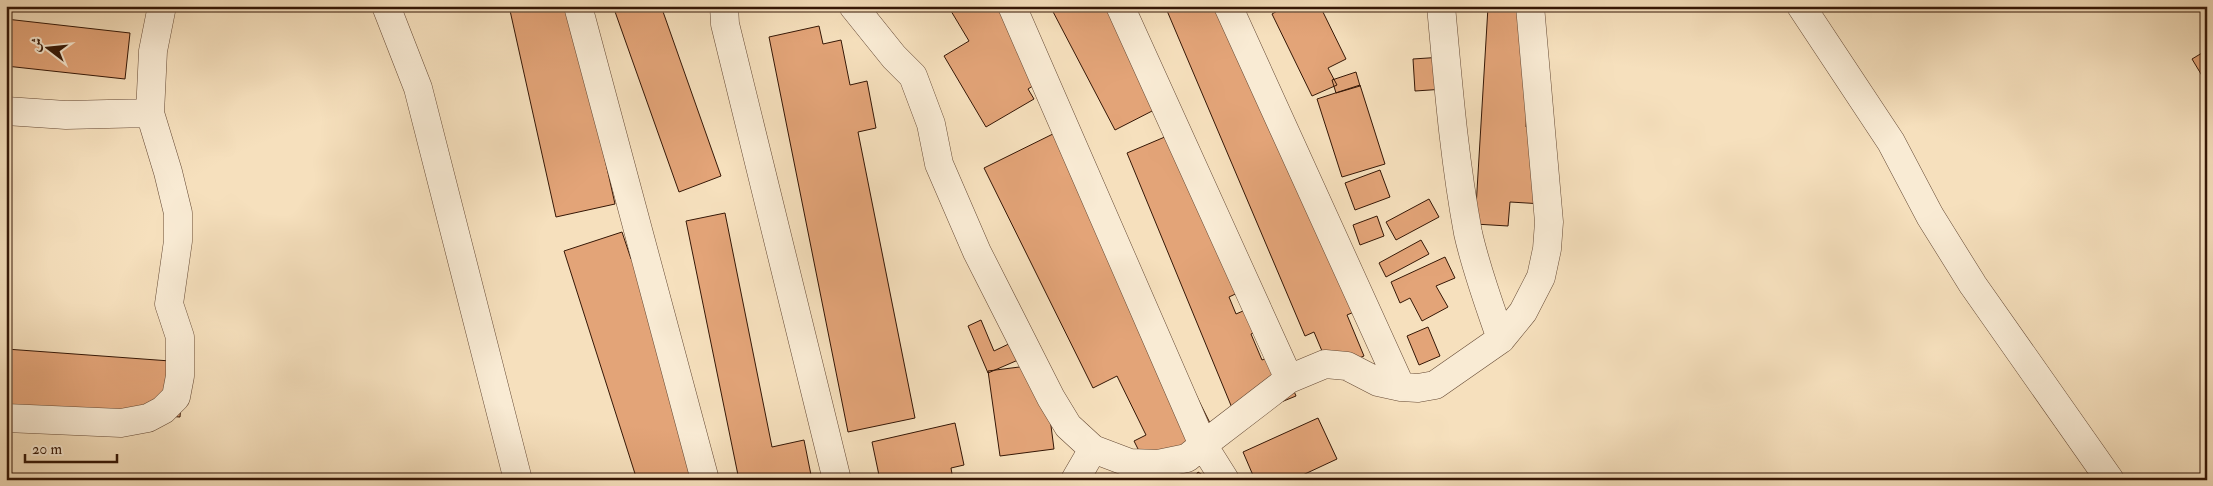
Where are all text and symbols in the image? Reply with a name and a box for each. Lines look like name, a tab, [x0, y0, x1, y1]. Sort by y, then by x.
north arrow	[22, 22, 72, 72]
text: ش	[26, 35, 46, 54]
scale bar	[25, 431, 118, 463]
text: 20 m	[32, 440, 62, 459]

